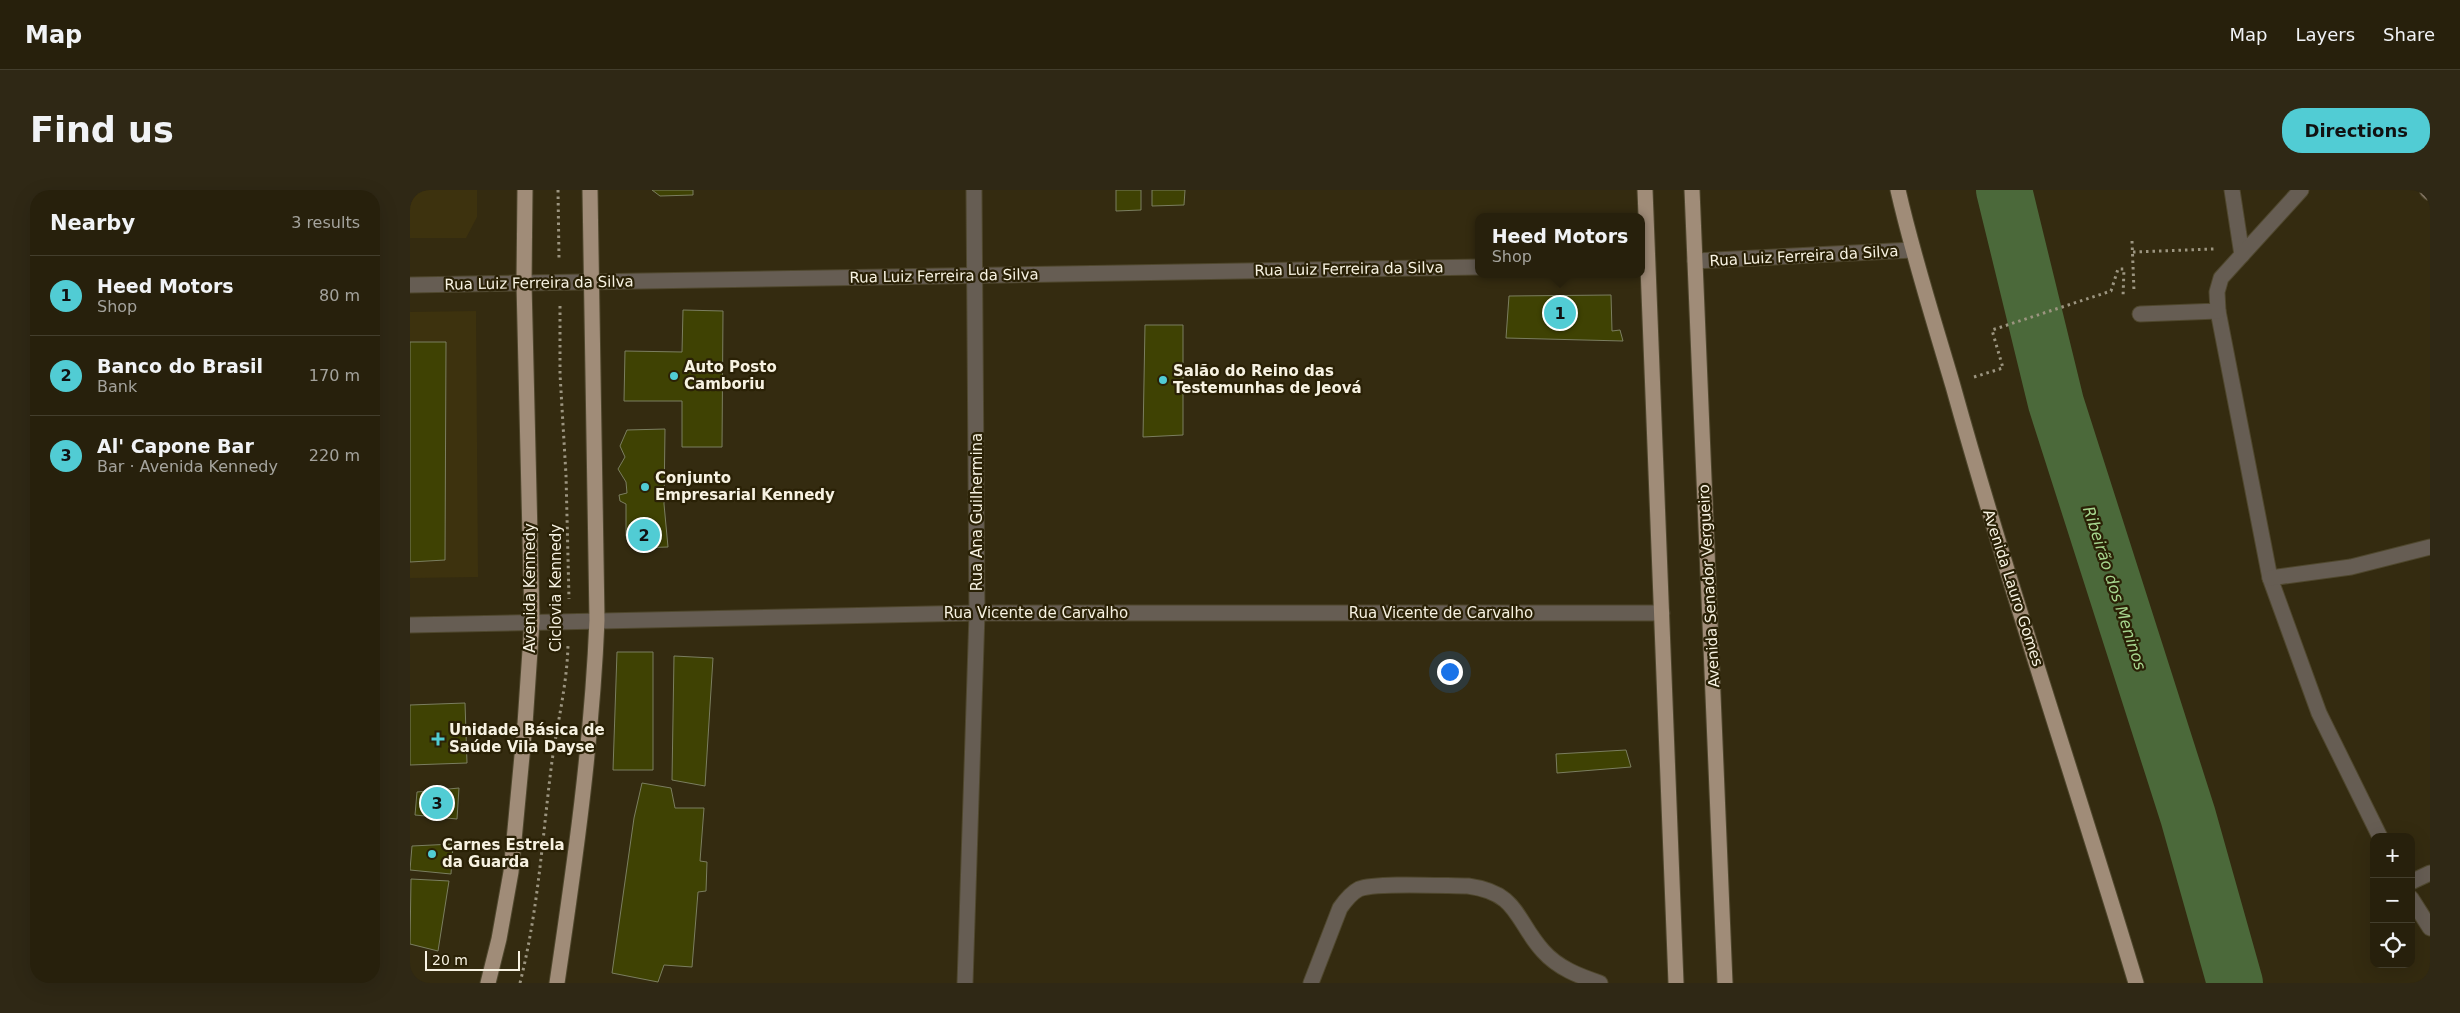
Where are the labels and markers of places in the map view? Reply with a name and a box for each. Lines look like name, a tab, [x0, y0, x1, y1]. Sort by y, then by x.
pin: 1	[1544, 294, 1576, 332]
place label: Auto Posto Camboriu	[684, 358, 777, 393]
place label: Salão do Reino das Testemunhas de Jeová	[1173, 362, 1362, 397]
marker: Auto Posto Camboriu	[668, 370, 680, 382]
marker: Salão do Reino das Testemunhas de Jeová	[1157, 374, 1169, 386]
place label: Conjunto Empresarial Kennedy	[655, 469, 835, 504]
marker: Conjunto Empresarial Kennedy	[639, 481, 651, 493]
pin: 2	[628, 516, 660, 554]
place label: Unidade Básica de Saúde Vila Dayse	[449, 721, 605, 756]
marker: Unidade Básica de Saúde Vila Dayse	[431, 732, 445, 746]
pin: 3	[421, 784, 453, 822]
place label: Carnes Estrela da Guarda	[442, 836, 565, 871]
marker: Carnes Estrela da Guarda	[426, 848, 438, 860]

